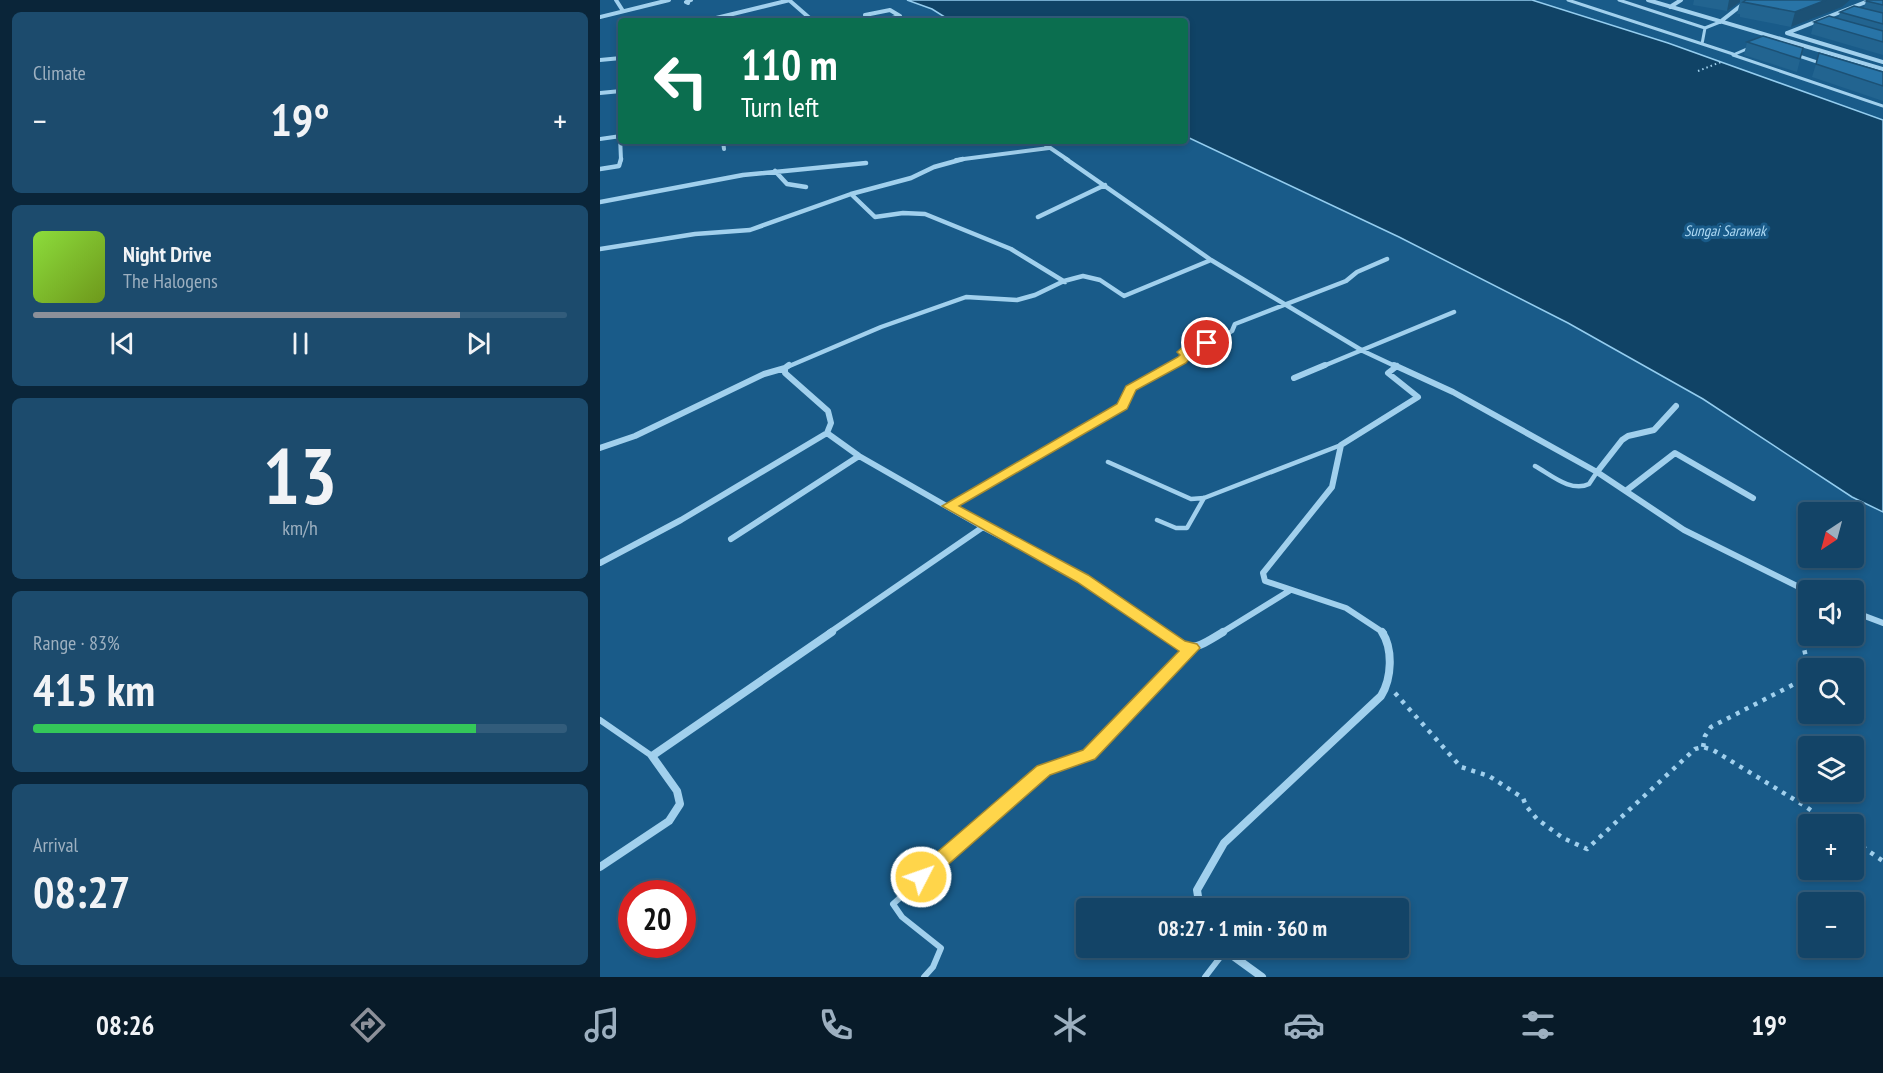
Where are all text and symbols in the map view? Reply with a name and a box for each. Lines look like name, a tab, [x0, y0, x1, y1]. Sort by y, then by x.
text: 110 m	[741, 37, 838, 92]
icon: left	[642, 42, 720, 120]
text: Climate	[33, 60, 86, 86]
text: 19°	[270, 90, 330, 148]
text: Turn left	[741, 90, 819, 124]
text: −	[33, 99, 47, 142]
text: +	[553, 99, 567, 142]
water label: Sungai Sarawak	[1684, 221, 1768, 240]
text: Night Drive	[123, 240, 212, 268]
text: The Halogens	[123, 268, 218, 294]
pin	[1181, 317, 1232, 368]
icon: arrive	[1190, 326, 1223, 359]
icon: previous	[106, 327, 139, 360]
icon: pause	[284, 327, 317, 360]
icon: next	[462, 327, 495, 360]
text: 13	[263, 425, 337, 526]
north arrow	[1798, 502, 1864, 568]
map controls	[1798, 502, 1864, 958]
text: km/h	[282, 515, 318, 541]
button: sound	[1798, 580, 1864, 646]
text: Range · 83%	[33, 630, 120, 656]
button: search	[1798, 658, 1864, 724]
text: 415 km	[33, 660, 155, 718]
button: layers	[1798, 736, 1864, 802]
button: +	[1798, 814, 1864, 880]
text: Arrival	[33, 832, 78, 858]
position arrow	[889, 845, 953, 909]
text: 08:27	[33, 862, 130, 920]
speed limit sign: 20	[618, 880, 696, 958]
button: −	[1798, 892, 1864, 958]
text: 08:27 · 1 min · 360 m	[1158, 914, 1327, 942]
icon: directions	[347, 1004, 389, 1046]
icon: music	[581, 1004, 623, 1046]
icon: phone	[815, 1004, 857, 1046]
icon: climate	[1049, 1004, 1091, 1046]
icon: car	[1283, 1004, 1325, 1046]
icon: filters	[1517, 1004, 1559, 1046]
text: 08:26	[96, 1008, 154, 1042]
text: 19°	[1751, 1008, 1787, 1042]

